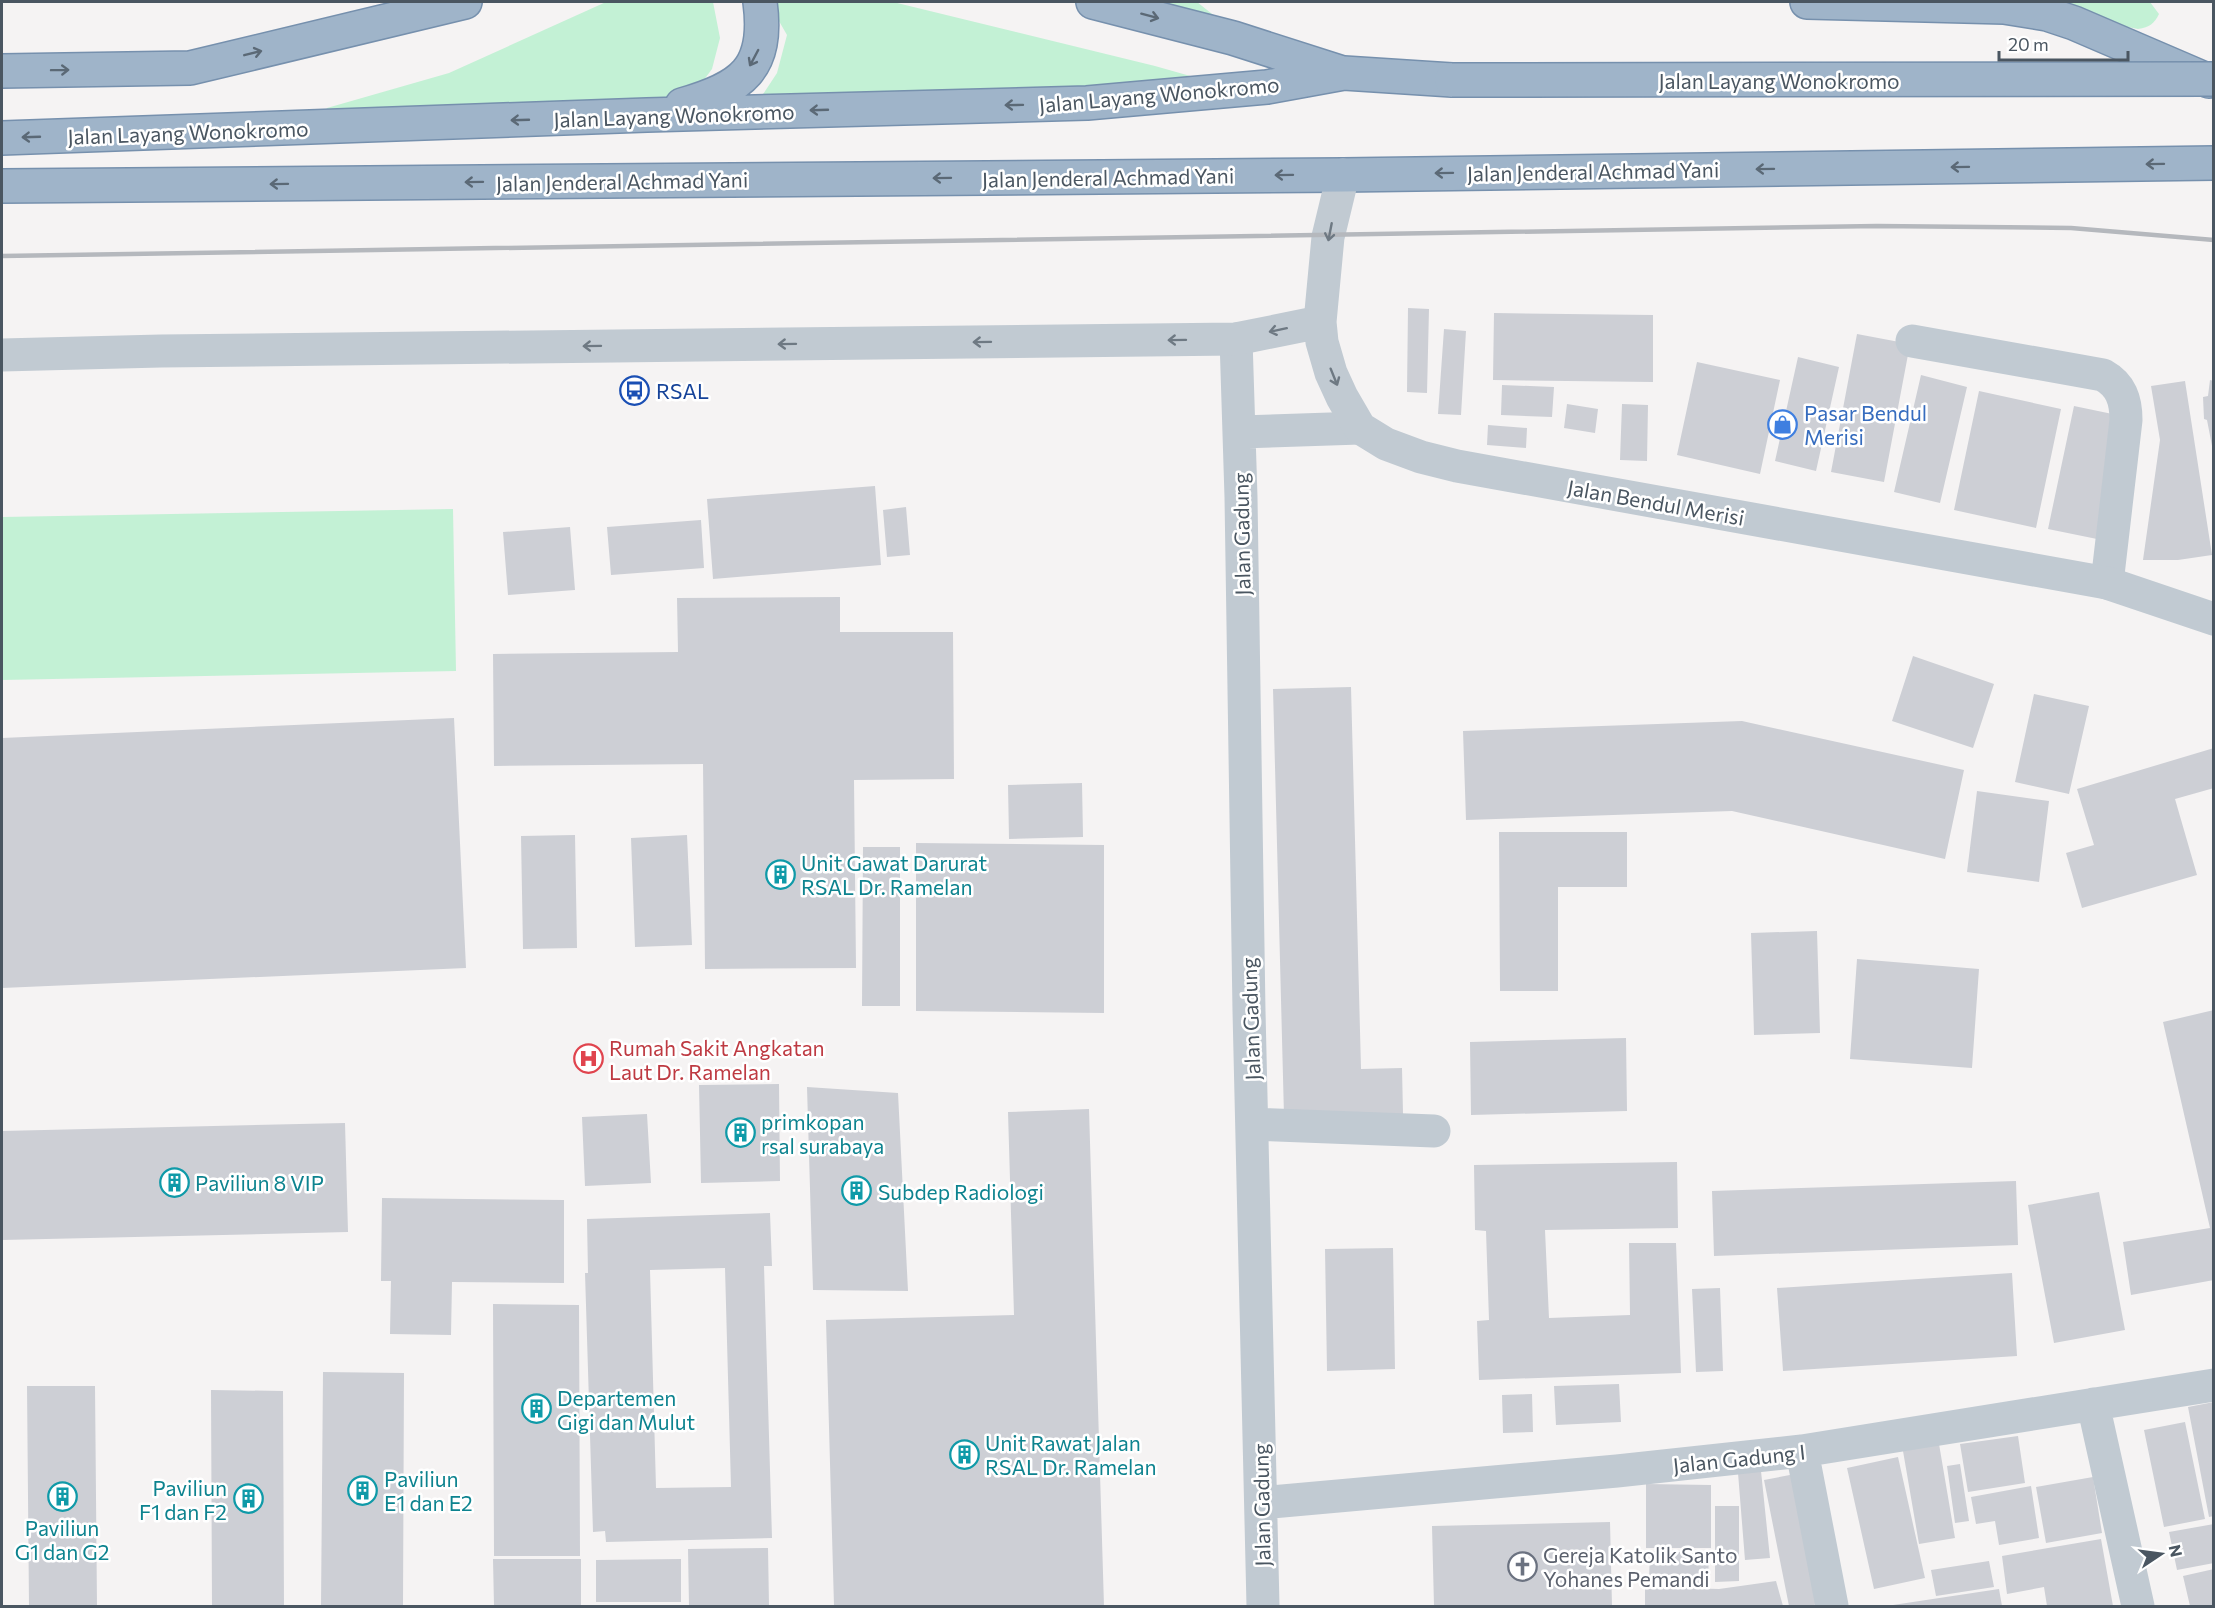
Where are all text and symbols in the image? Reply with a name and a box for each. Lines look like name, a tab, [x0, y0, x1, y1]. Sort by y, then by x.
one-way arrow	[1140, 11, 1159, 23]
scale bar	[1999, 24, 2128, 62]
text: 20 m	[2008, 33, 2049, 55]
one-way arrow	[243, 46, 262, 58]
one-way arrow	[748, 49, 760, 67]
one-way arrow	[49, 64, 69, 76]
street label: Jalan Layang Wonokromo	[1658, 68, 1900, 93]
street label: Jalan Layang Wonokromo	[1038, 71, 1280, 117]
street label: Jalan Layang Wonokromo	[553, 98, 795, 132]
one-way arrow	[1005, 99, 1025, 111]
one-way arrow	[810, 104, 830, 116]
one-way arrow	[510, 114, 530, 125]
street label: Jalan Layang Wonokromo	[67, 115, 309, 149]
one-way arrow	[21, 132, 41, 143]
street label: Jalan Jenderal Achmad Yani	[1467, 156, 1719, 186]
one-way arrow	[2146, 158, 2166, 170]
one-way arrow	[1951, 161, 1971, 172]
street label: Jalan Jenderal Achmad Yani	[982, 162, 1234, 192]
one-way arrow	[1756, 163, 1776, 175]
street label: Jalan Jenderal Achmad Yani	[496, 166, 748, 196]
one-way arrow	[1435, 167, 1455, 179]
one-way arrow	[1275, 169, 1295, 181]
one-way arrow	[933, 172, 953, 184]
one-way arrow	[465, 176, 485, 188]
one-way arrow	[270, 178, 290, 190]
one-way arrow	[1324, 221, 1335, 241]
one-way arrow	[1268, 325, 1288, 336]
one-way arrow	[1168, 334, 1188, 345]
one-way arrow	[973, 336, 993, 348]
one-way arrow	[778, 338, 798, 350]
one-way arrow	[583, 340, 603, 352]
one-way arrow	[1329, 367, 1340, 386]
bus stop icon: RSAL	[619, 374, 651, 406]
place label: RSAL	[656, 378, 709, 403]
place label: Pasar Bendul Merisi	[1804, 400, 1927, 449]
shop icon: Pasar Bendul Merisi	[1767, 408, 1799, 440]
street label: Jalan Gadung	[1227, 472, 1255, 596]
street label: Jalan Bendul Merisi	[1566, 474, 1746, 530]
place label: Unit Gawat Darurat RSAL Dr. Ramelan	[801, 850, 987, 899]
building icon: Unit Gawat Darurat RSAL Dr. Ramelan	[764, 858, 796, 890]
street label: Jalan Gadung	[1235, 957, 1265, 1081]
place label: Rumah Sakit Angkatan Laut Dr. Ramelan	[609, 1035, 825, 1084]
hospital icon: Rumah Sakit Angkatan Laut Dr. Ramelan	[572, 1043, 604, 1075]
place label: primkopan rsal surabaya	[761, 1109, 884, 1158]
building icon: primkopan rsal surabaya	[724, 1117, 756, 1149]
building icon: Paviliun 8 VIP	[158, 1166, 190, 1198]
place label: Paviliun 8 VIP	[195, 1170, 324, 1195]
building icon: Subdep Radiologi	[841, 1175, 873, 1207]
place label: Subdep Radiologi	[878, 1179, 1044, 1204]
place label: Departemen Gigi dan Mulut	[557, 1385, 695, 1434]
building icon: Departemen Gigi dan Mulut	[520, 1393, 552, 1425]
place label: Unit Rawat Jalan RSAL Dr. Ramelan	[985, 1430, 1156, 1479]
building icon: Unit Rawat Jalan RSAL Dr. Ramelan	[948, 1438, 980, 1470]
street label: Jalan Gadung I	[1672, 1439, 1806, 1477]
street label: Jalan Gadung	[1247, 1443, 1275, 1567]
place label: Paviliun E1 dan E2	[384, 1466, 473, 1515]
building icon: Paviliun E1 dan E2	[347, 1474, 379, 1506]
place label: Paviliun F1 dan F2	[139, 1475, 227, 1524]
building icon: Paviliun G1 dan G2	[46, 1480, 78, 1512]
building icon: Paviliun F1 dan F2	[232, 1483, 264, 1515]
place label: Paviliun G1 dan G2	[15, 1515, 109, 1564]
north arrow	[2131, 1524, 2191, 1584]
place label: Gereja Katolik Santo Yohanes Pemandi	[1543, 1542, 1738, 1591]
text: N	[2165, 1543, 2187, 1558]
church icon: Gereja Katolik Santo Yohanes Pemandi	[1506, 1550, 1538, 1582]

